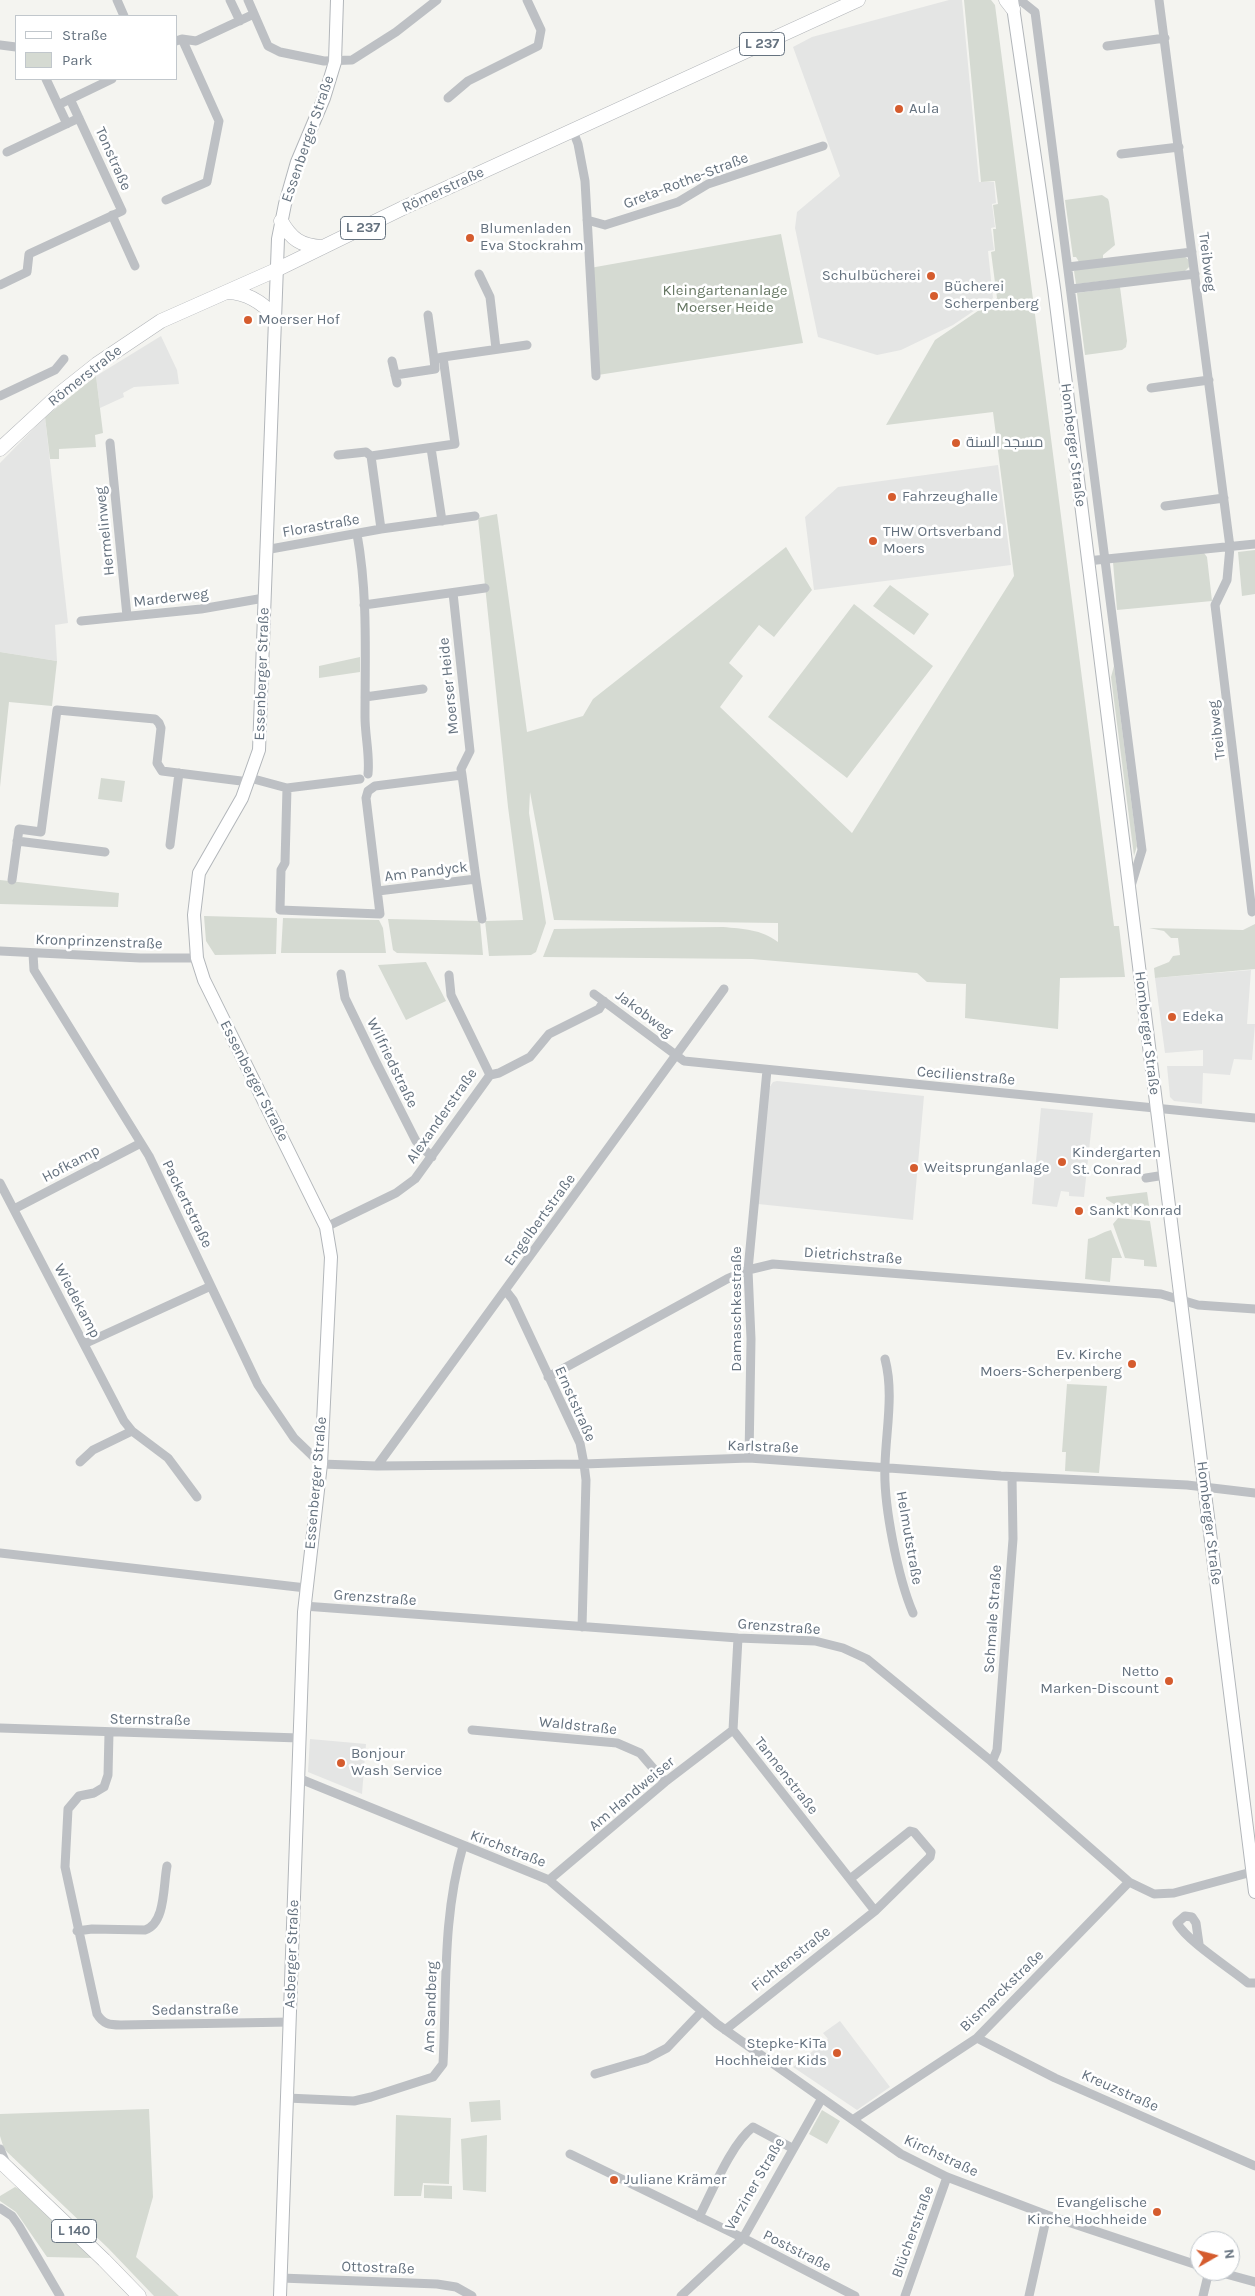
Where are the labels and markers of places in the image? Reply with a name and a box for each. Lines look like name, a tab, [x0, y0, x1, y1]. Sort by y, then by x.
place label: Aula	[909, 100, 939, 118]
marker: Aula	[893, 103, 905, 115]
place label: Blumenladen Eva Stockrahm	[480, 220, 584, 255]
marker: Blumenladen Eva Stockrahm	[464, 232, 476, 244]
place label: Schulbücherei	[822, 267, 921, 285]
marker: Schulbücherei	[925, 270, 937, 282]
place label: Bücherei Scherpenberg	[944, 278, 1039, 313]
marker: Bücherei Scherpenberg	[928, 290, 940, 302]
place label: Moerser Hof	[258, 311, 340, 329]
marker: Moerser Hof	[242, 314, 254, 326]
place label: مسجد السنة	[966, 434, 1043, 452]
marker: مسجد السنة	[950, 437, 962, 449]
place label: Fahrzeughalle	[902, 488, 998, 506]
marker: Fahrzeughalle	[886, 491, 898, 503]
place label: THW Ortsverband Moers	[883, 523, 1002, 558]
marker: THW Ortsverband Moers	[867, 535, 879, 547]
place label: Edeka	[1182, 1008, 1224, 1026]
marker: Edeka	[1166, 1011, 1178, 1023]
place label: Kindergarten St. Conrad	[1072, 1144, 1161, 1179]
marker: Kindergarten St. Conrad	[1056, 1156, 1068, 1168]
place label: Weitsprunganlage	[924, 1159, 1049, 1177]
marker: Weitsprunganlage	[908, 1162, 920, 1174]
place label: Sankt Konrad	[1089, 1202, 1182, 1220]
marker: Sankt Konrad	[1073, 1205, 1085, 1217]
place label: Ev. Kirche Moers-Scherpenberg	[980, 1346, 1122, 1381]
marker: Ev. Kirche Moers-Scherpenberg	[1126, 1358, 1138, 1370]
place label: Netto Marken-Discount	[1040, 1663, 1159, 1698]
marker: Netto Marken-Discount	[1163, 1675, 1175, 1687]
place label: Bonjour Wash Service	[351, 1745, 442, 1780]
marker: Bonjour Wash Service	[335, 1757, 347, 1769]
place label: Stepke-KiTa Hochheider Kids	[715, 2035, 827, 2070]
marker: Stepke-KiTa Hochheider Kids	[831, 2047, 843, 2059]
place label: Juliane Krämer	[624, 2171, 726, 2189]
marker: Juliane Krämer	[608, 2174, 620, 2186]
place label: Evangelische Kirche Hochheide	[1027, 2194, 1147, 2229]
marker: Evangelische Kirche Hochheide	[1151, 2206, 1163, 2218]

